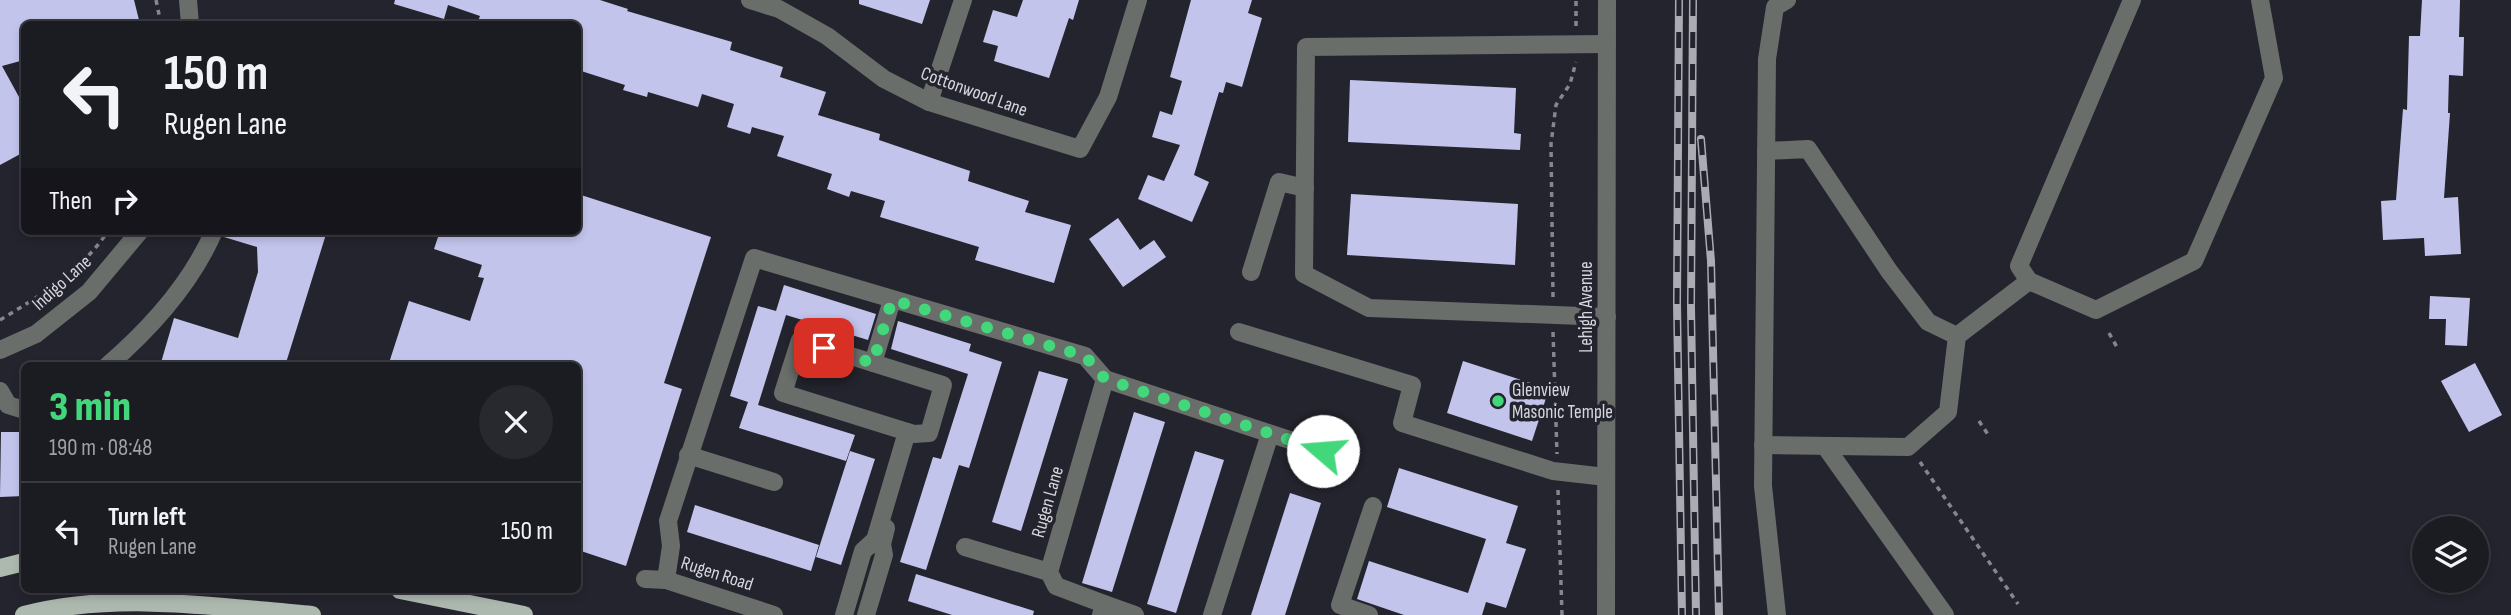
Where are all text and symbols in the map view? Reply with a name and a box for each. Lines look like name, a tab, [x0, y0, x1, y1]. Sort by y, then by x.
text: 150 m	[164, 45, 268, 104]
icon: left	[49, 49, 140, 140]
street label: Cottonwood Lane	[918, 62, 1030, 122]
text: Rugen Lane	[164, 105, 287, 144]
icon: right	[106, 182, 144, 220]
text: Then	[49, 186, 92, 217]
street label: Indigo Lane	[28, 250, 96, 316]
street label: Lehigh Avenue	[1575, 261, 1598, 353]
pin	[794, 318, 854, 378]
icon: arrive	[805, 329, 843, 367]
place label: Glenview Masonic Temple	[1512, 379, 1613, 424]
text: 3 min	[49, 382, 131, 433]
button: close	[479, 385, 553, 459]
marker: Glenview Masonic Temple	[1490, 393, 1506, 409]
position arrow	[1286, 414, 1360, 488]
text: 190 m · 08:48	[49, 434, 152, 462]
street label: Rugen Lane	[1027, 464, 1069, 540]
text: Turn left	[108, 502, 186, 533]
icon: left	[49, 512, 87, 550]
text: 150 m	[501, 516, 553, 547]
map controls	[2412, 516, 2489, 593]
button: layers	[2412, 516, 2489, 593]
text: Rugen Lane	[108, 533, 197, 561]
street label: Rugen Road	[678, 552, 756, 596]

